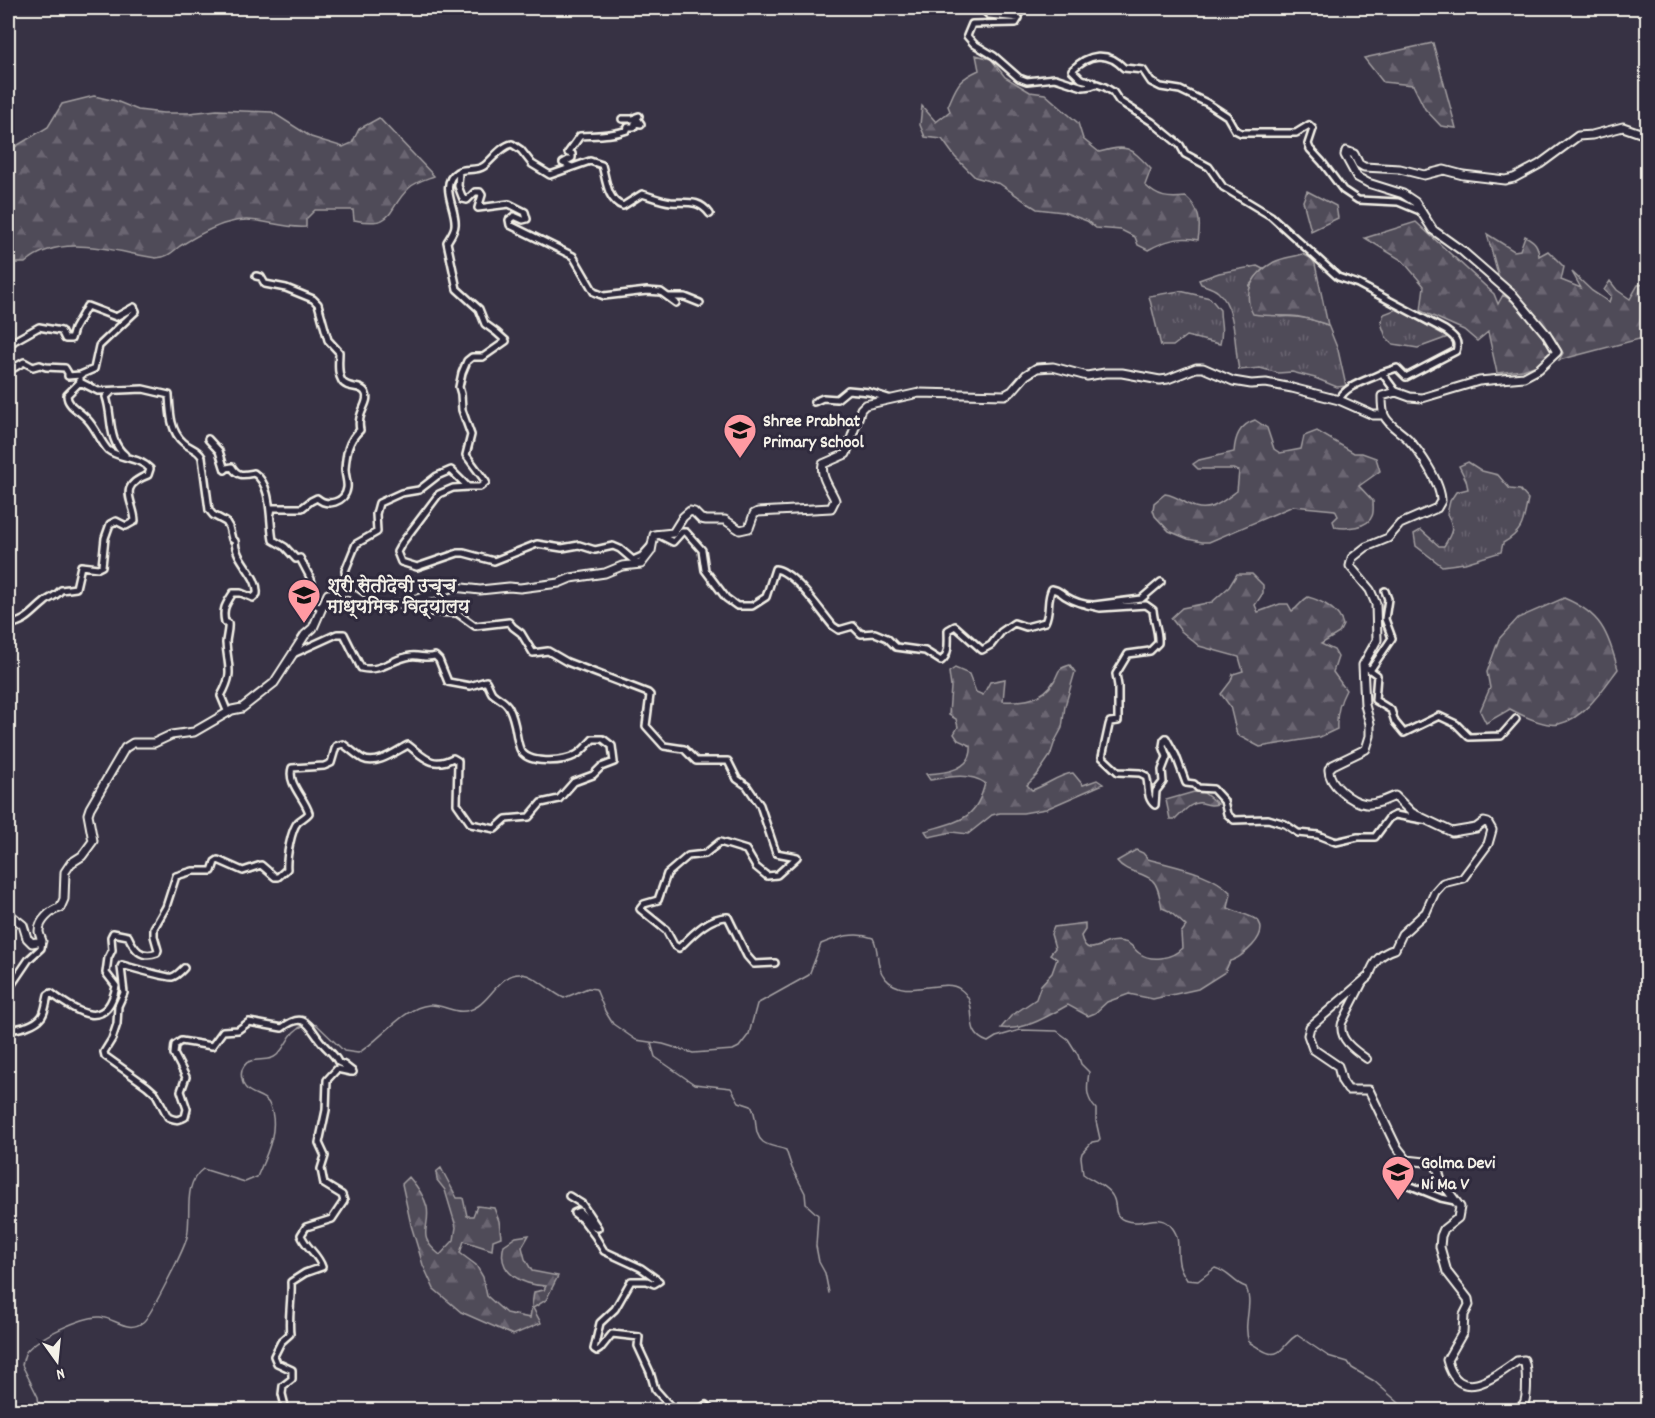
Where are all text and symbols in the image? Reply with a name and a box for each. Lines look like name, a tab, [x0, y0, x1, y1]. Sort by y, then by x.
place label: Shree Prabhat Primary School	[763, 410, 864, 456]
school or university icon: Shree Prabhat Primary School	[722, 412, 758, 459]
place label: श्री सेतीदेवी उच्च माध्यमिक विद्यालय	[326, 574, 471, 621]
school or university icon: श्री सेतीदेवी उच्च माध्यमिक विद्यालय	[286, 577, 322, 624]
place label: Golma Devi Ni Ma V	[1421, 1152, 1496, 1198]
school or university icon: Golma Devi Ni Ma V	[1380, 1154, 1416, 1201]
north arrow	[27, 1331, 87, 1391]
text: N	[53, 1361, 67, 1385]

